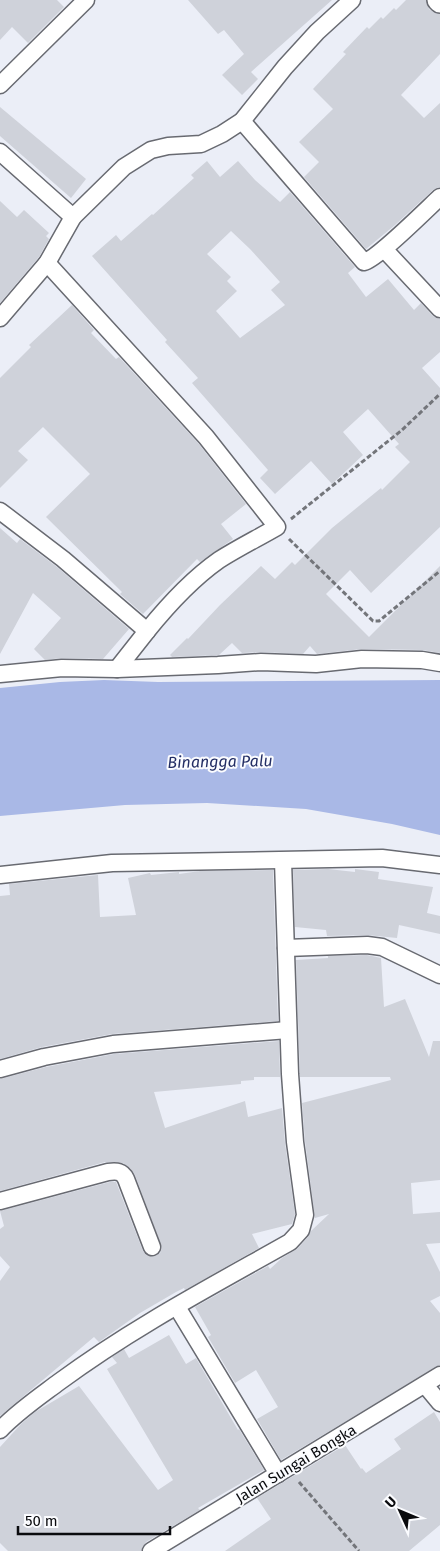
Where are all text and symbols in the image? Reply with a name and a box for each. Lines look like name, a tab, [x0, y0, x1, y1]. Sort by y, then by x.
water label: Binangga Palu	[167, 751, 273, 772]
street label: Jalan Sungai Bongka	[232, 1421, 360, 1507]
north arrow	[375, 1486, 425, 1536]
text: U	[382, 1493, 400, 1512]
scale bar	[18, 1504, 170, 1536]
text: 50 m	[25, 1512, 58, 1530]

